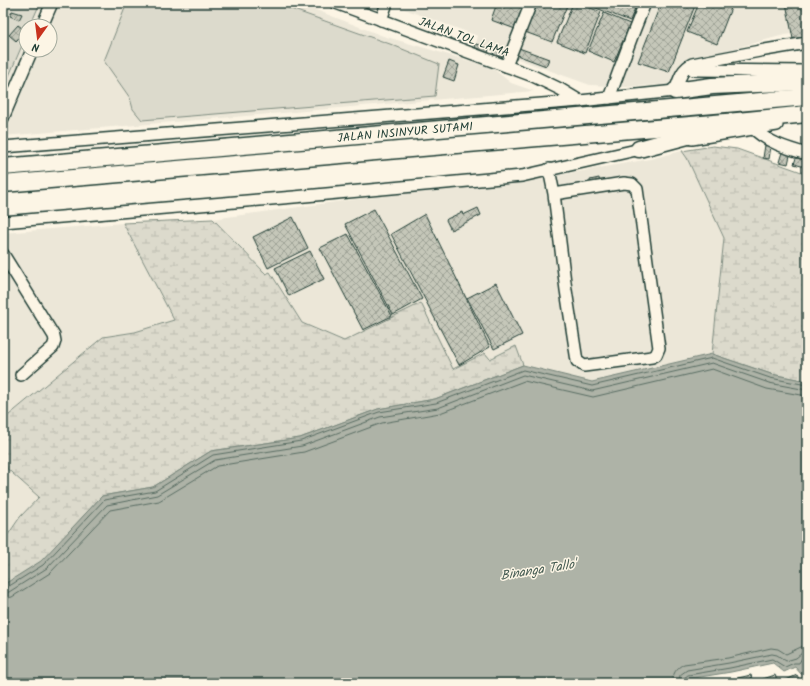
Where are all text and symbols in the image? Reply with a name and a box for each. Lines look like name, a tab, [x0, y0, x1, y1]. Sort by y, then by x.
street label: JALAN TOL LAMA	[416, 12, 512, 63]
north arrow	[18, 18, 58, 58]
text: N	[30, 37, 41, 56]
street label: JALAN INSINYUR SUTAMI	[336, 117, 474, 148]
water label: Binanga Tallo'	[499, 554, 580, 587]

